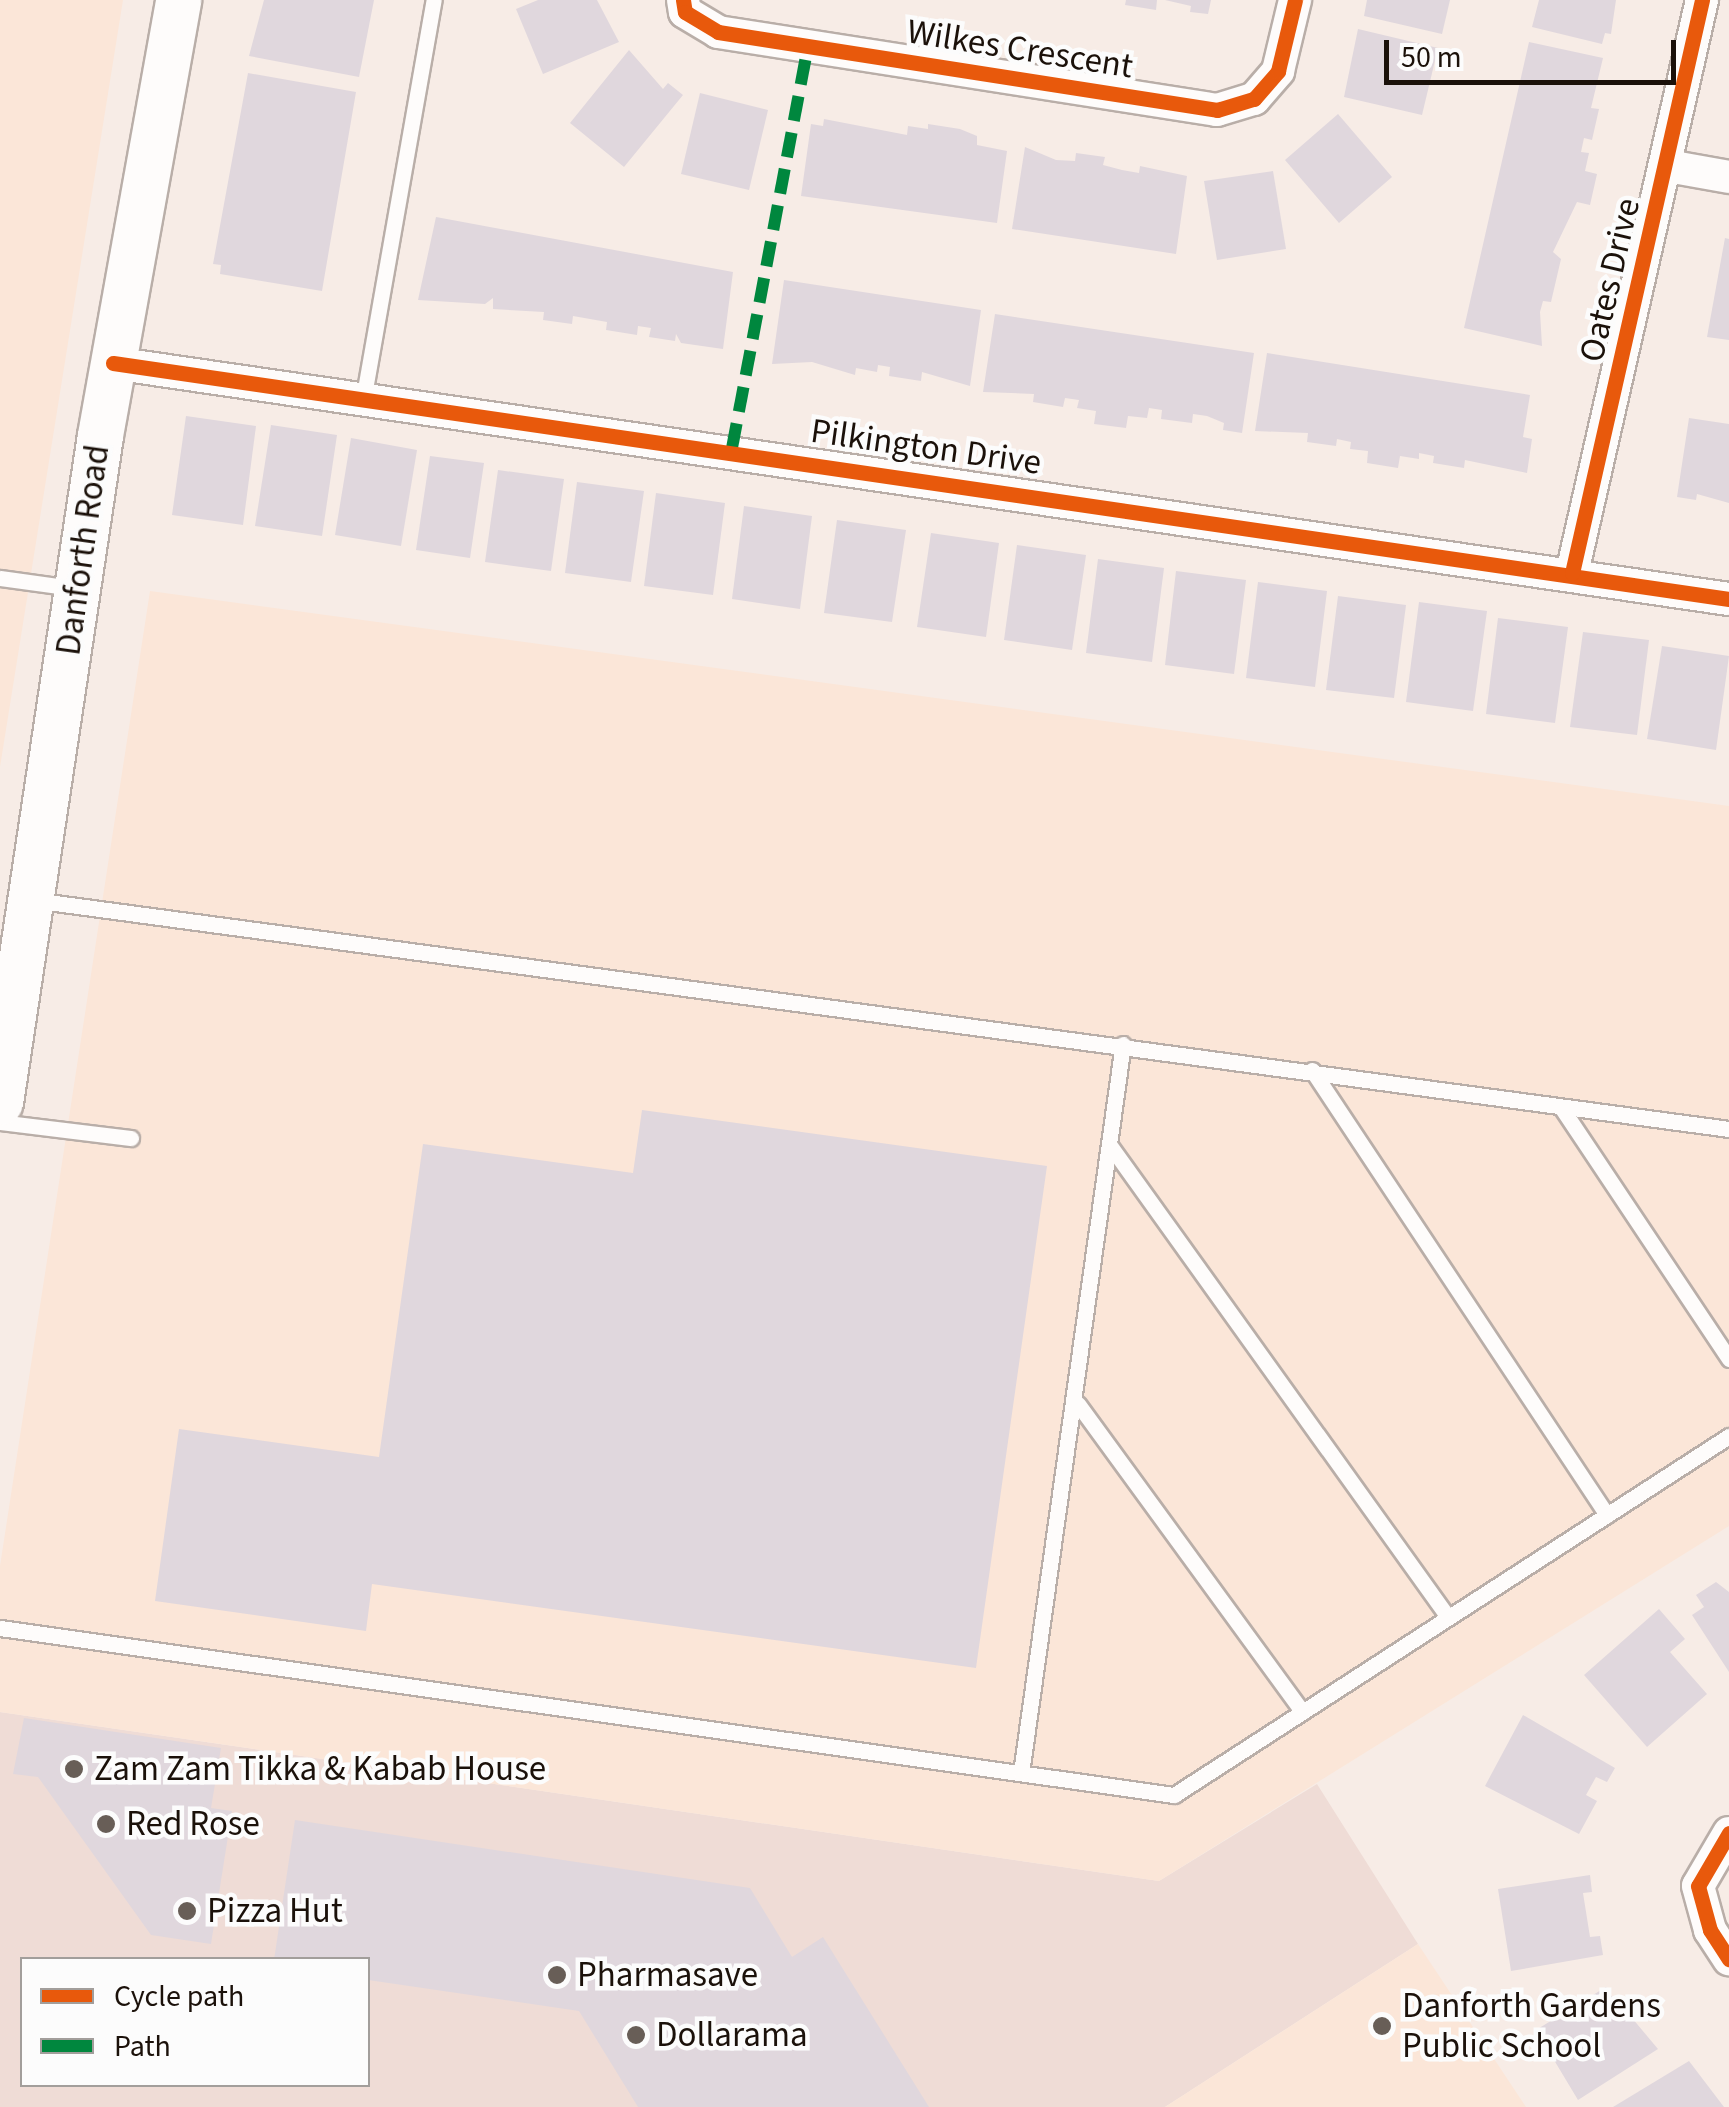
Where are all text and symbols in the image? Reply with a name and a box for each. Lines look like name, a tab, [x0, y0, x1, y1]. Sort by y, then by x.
street label: Wilkes Crescent	[904, 10, 1136, 88]
scale bar	[1389, 20, 1682, 82]
text: 50 m	[1401, 36, 1462, 79]
street label: Oates Drive	[1571, 194, 1649, 366]
street label: Pilkington Drive	[808, 410, 1044, 484]
street label: Danforth Road	[47, 442, 119, 658]
place label: Zam Zam Tikka & Kabab House	[94, 1748, 546, 1790]
marker: Zam Zam Tikka & Kabab House	[63, 1758, 85, 1780]
place label: Red Rose	[126, 1803, 260, 1845]
marker: Red Rose	[95, 1813, 117, 1835]
place label: Pizza Hut	[207, 1890, 343, 1932]
marker: Pizza Hut	[176, 1900, 198, 1922]
place label: Pharmasave	[577, 1954, 758, 1996]
legend	[20, 1957, 370, 2087]
marker: Pharmasave	[546, 1964, 568, 1986]
text: Cycle path	[114, 1975, 244, 2018]
place label: Danforth Gardens Public School	[1402, 1985, 1661, 2067]
place label: Dollarama	[656, 2014, 808, 2056]
marker: Danforth Gardens Public School	[1371, 2015, 1393, 2037]
marker: Dollarama	[625, 2024, 647, 2046]
text: Path	[114, 2025, 171, 2068]

